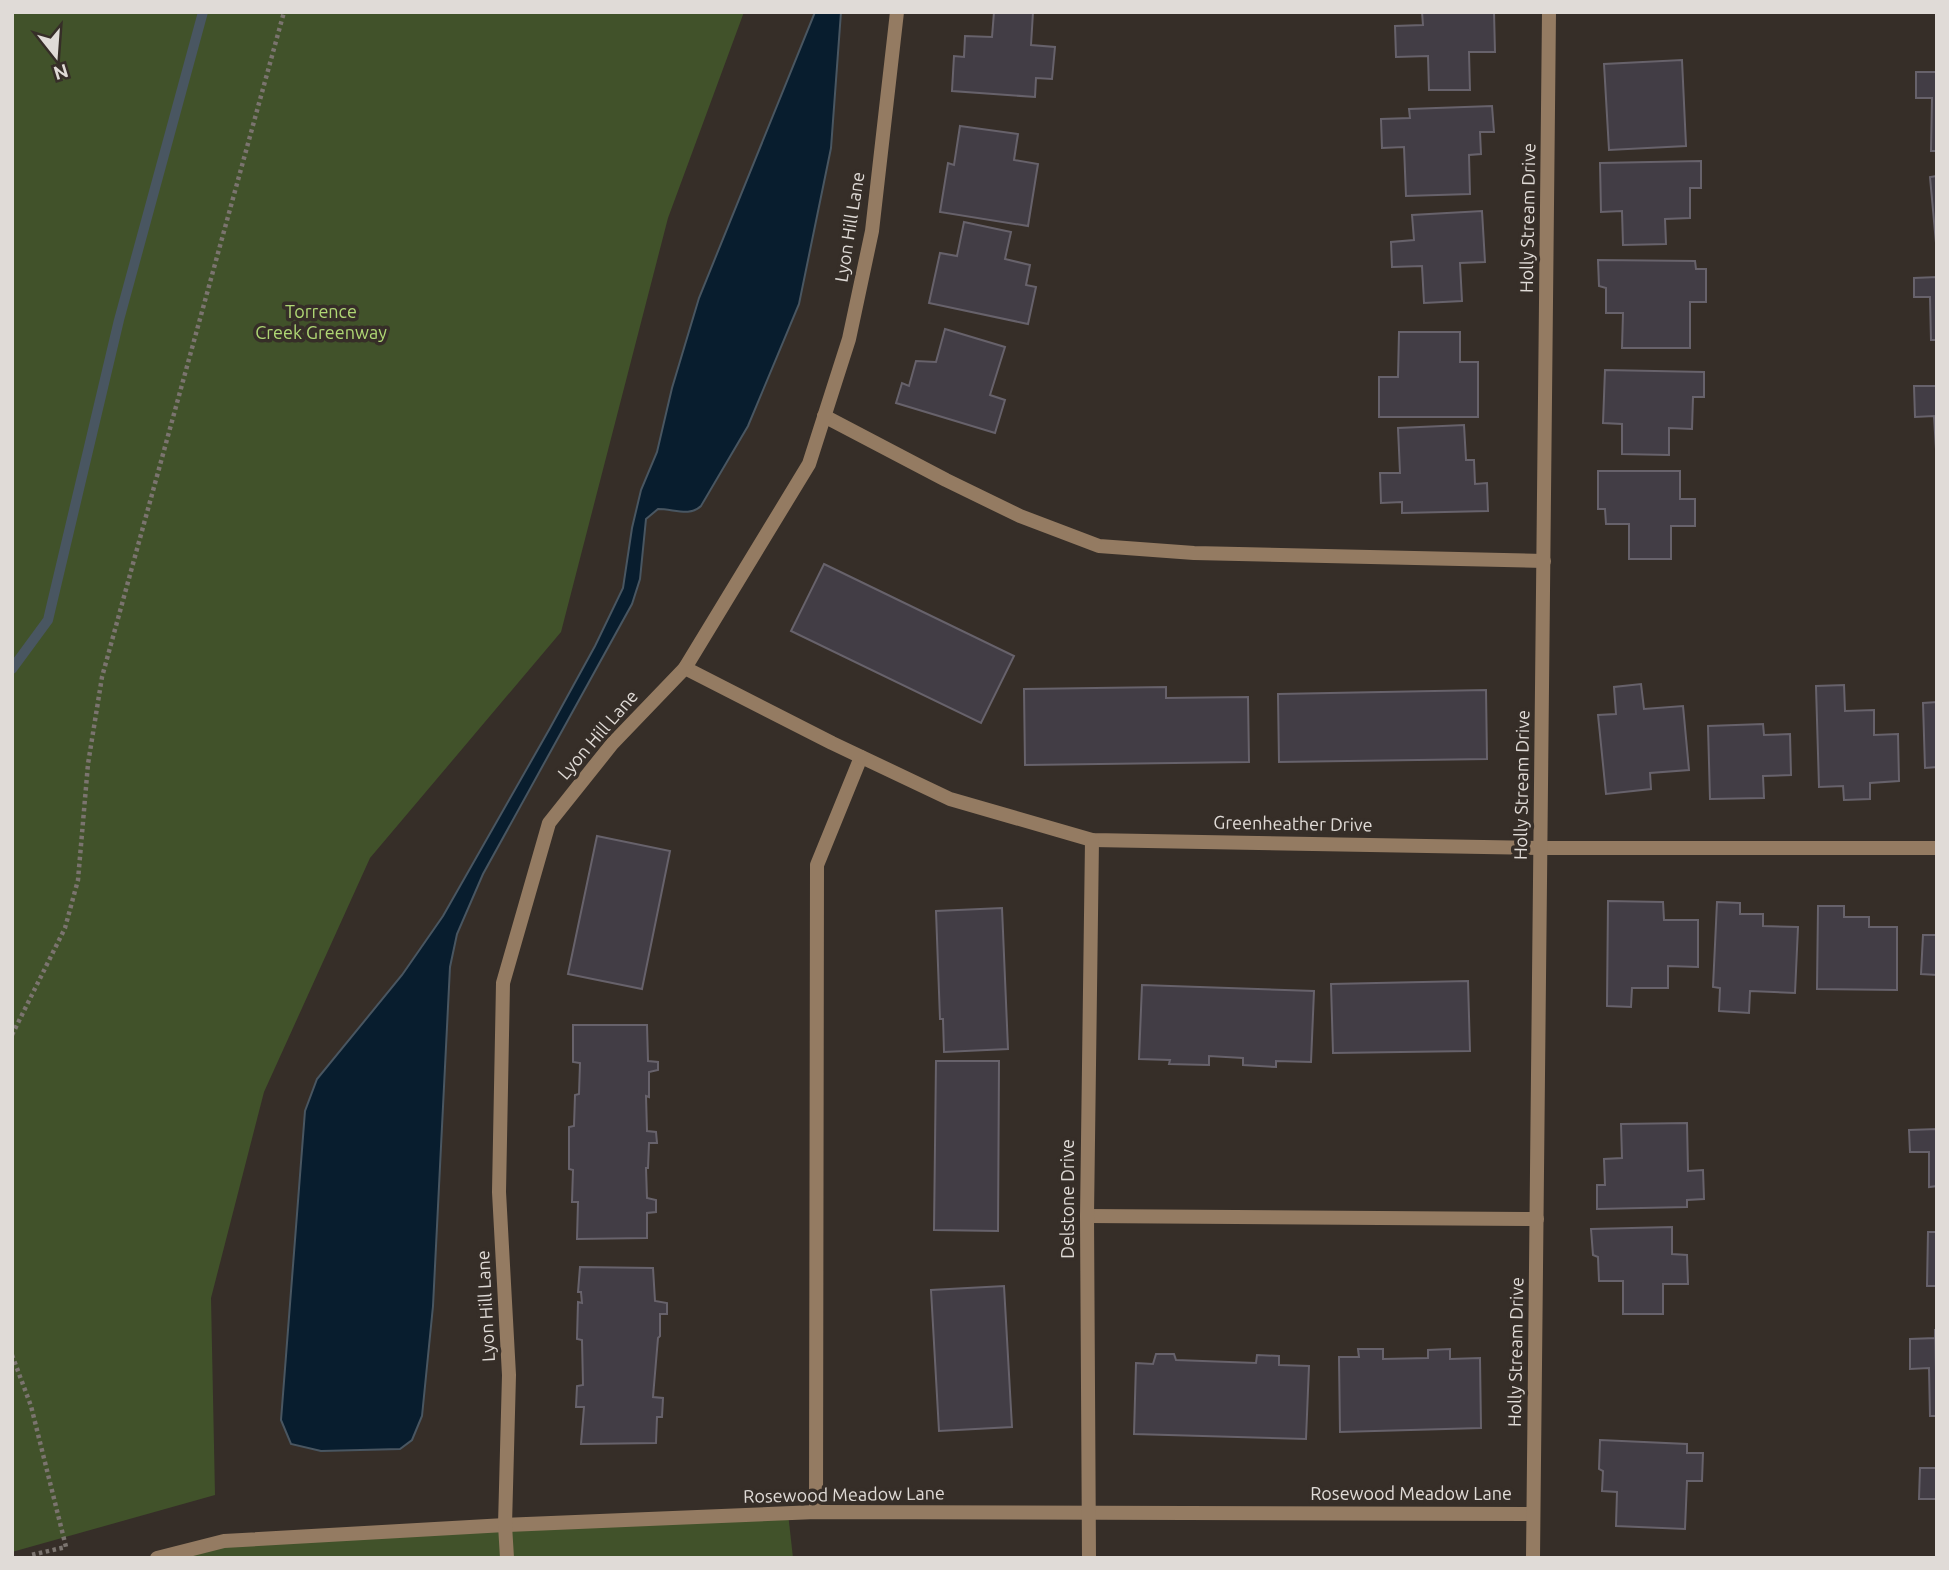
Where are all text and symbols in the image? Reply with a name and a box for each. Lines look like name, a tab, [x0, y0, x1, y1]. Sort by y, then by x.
north arrow	[21, 21, 91, 91]
text: N	[51, 60, 71, 85]
street label: Holly Stream Drive	[1516, 143, 1538, 293]
street label: Lyon Hill Lane	[830, 170, 868, 284]
park label: Torrence Creek Greenway	[255, 301, 387, 342]
street label: Lyon Hill Lane	[553, 686, 641, 783]
street label: Holly Stream Drive	[1510, 710, 1532, 860]
street label: Greenheather Drive	[1213, 812, 1373, 834]
street label: Delstone Drive	[1057, 1139, 1077, 1259]
street label: Lyon Hill Lane	[472, 1250, 498, 1362]
street label: Holly Stream Drive	[1504, 1277, 1526, 1427]
street label: Rosewood Meadow Lane	[743, 1482, 945, 1506]
street label: Rosewood Meadow Lane	[1310, 1483, 1512, 1503]

